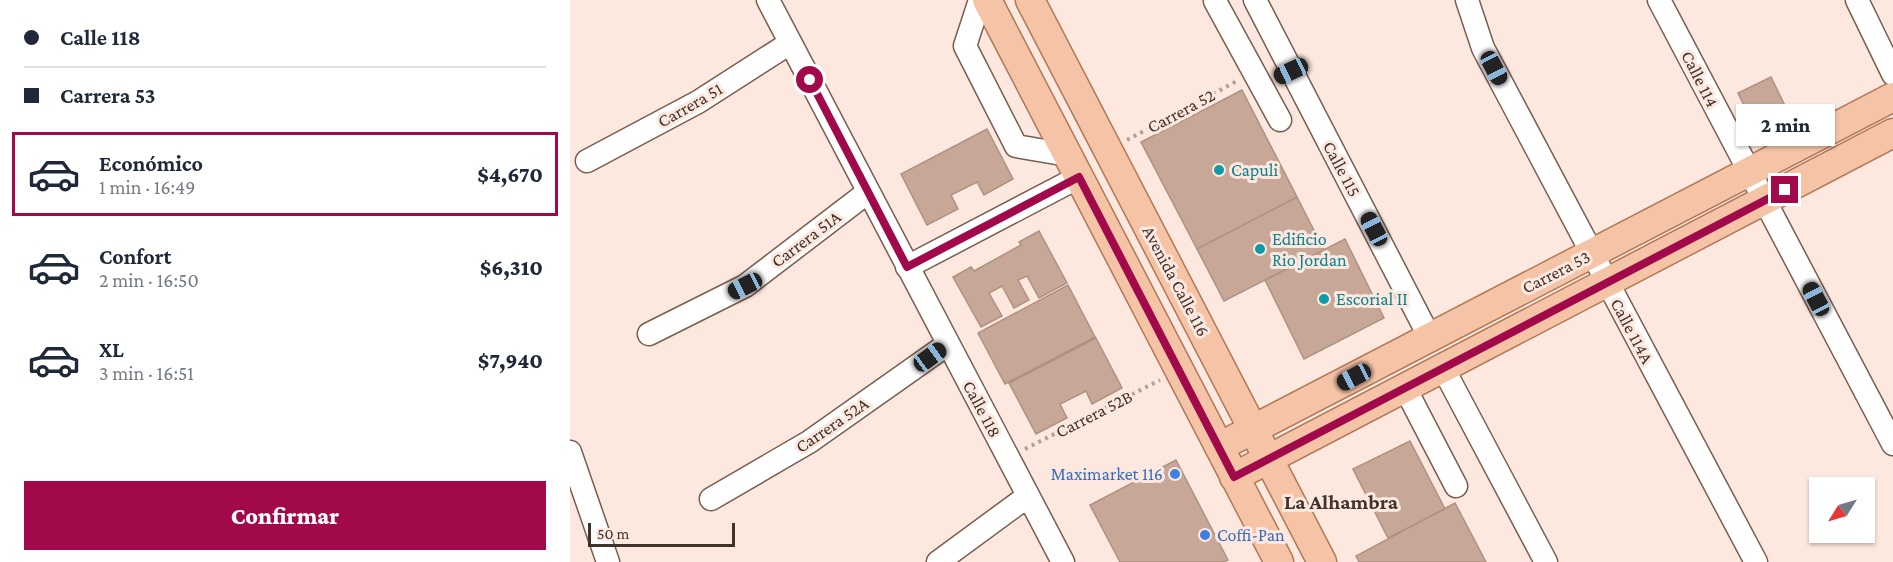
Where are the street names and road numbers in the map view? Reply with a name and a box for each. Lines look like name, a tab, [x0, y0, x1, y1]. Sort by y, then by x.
street label: Calle 114	[1677, 47, 1723, 111]
street label: Carrera 51	[654, 79, 726, 131]
street label: Carrera 52	[1144, 85, 1218, 137]
street label: Calle 115	[1319, 138, 1365, 200]
street label: Carrera 51A	[767, 206, 845, 272]
street label: Avenida Calle 116	[1138, 222, 1214, 340]
street label: Carrera 53	[1519, 246, 1593, 298]
street label: Calle 114A	[1607, 295, 1658, 368]
street label: Calle 118	[959, 377, 1005, 441]
street label: Carrera 52B	[1052, 386, 1136, 442]
street label: Carrera 52A	[792, 393, 873, 457]

